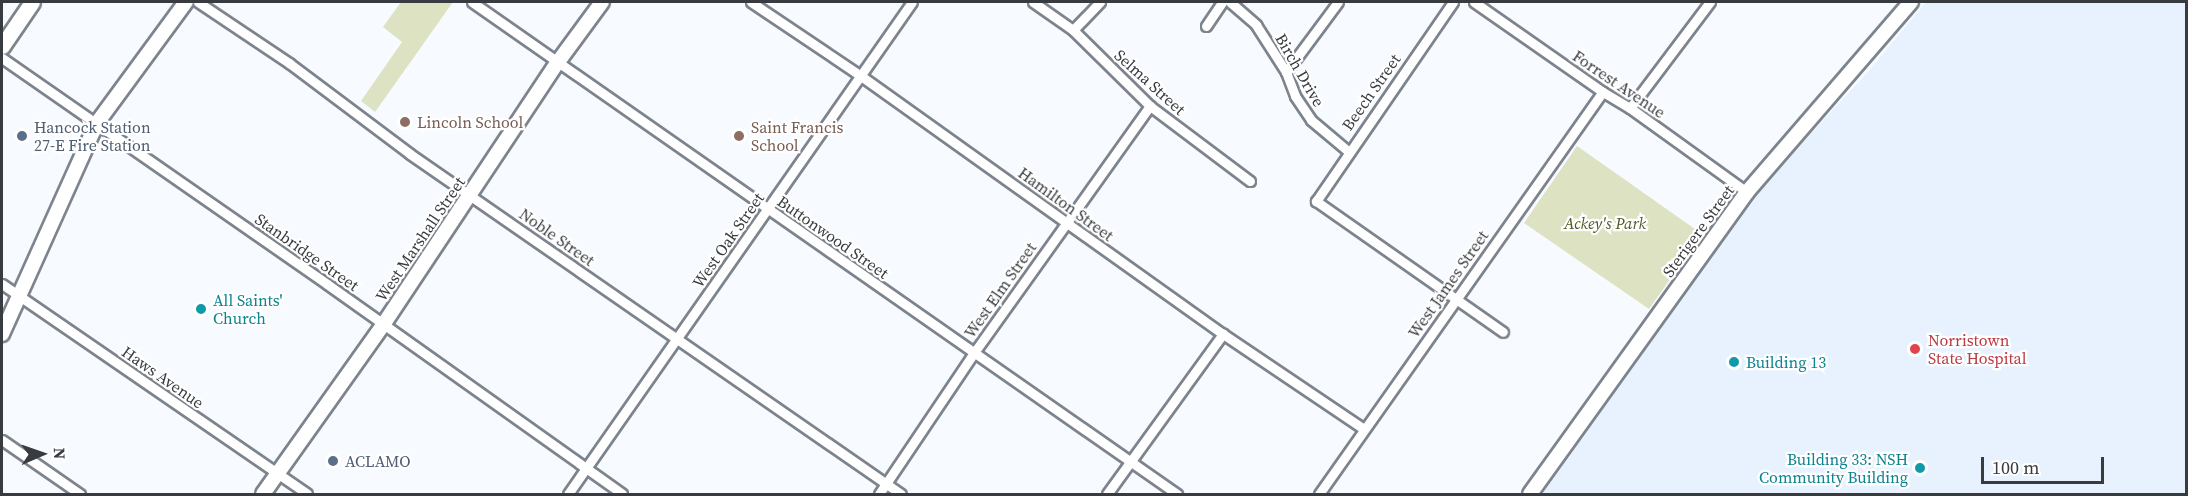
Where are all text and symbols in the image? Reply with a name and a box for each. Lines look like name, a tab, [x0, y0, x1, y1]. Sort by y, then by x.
street label: Birch Drive	[1271, 30, 1329, 110]
street label: Selma Street	[1111, 45, 1189, 119]
street label: Forrest Avenue	[1569, 46, 1669, 122]
street label: Beech Street	[1338, 50, 1404, 134]
place label: Lincoln School	[417, 112, 523, 132]
marker: Lincoln School	[398, 115, 412, 129]
place label: Hancock Station 27-E Fire Station	[34, 117, 151, 155]
place label: Saint Francis School	[751, 117, 843, 155]
marker: Hancock Station 27-E Fire Station	[15, 129, 29, 143]
marker: Saint Francis School	[732, 129, 746, 143]
street label: Hamilton Street	[1015, 163, 1117, 245]
street label: West Marshall Street	[371, 173, 469, 305]
street label: Sterigere Street	[1658, 181, 1738, 281]
street label: West Oak Street	[688, 189, 768, 291]
street label: Buttonwood Street	[774, 191, 892, 283]
street label: Noble Street	[516, 204, 598, 270]
street label: Stanbridge Street	[252, 209, 362, 295]
park label: Ackey's Park	[1564, 213, 1646, 233]
street label: West James Street	[1404, 227, 1492, 341]
street label: West Elm Street	[960, 239, 1040, 341]
place label: All Saints' Church	[213, 290, 282, 328]
marker: All Saints' Church	[194, 302, 208, 316]
place label: Norristown State Hospital	[1928, 330, 2027, 368]
marker: Norristown State Hospital	[1906, 340, 1924, 358]
street label: Haws Avenue	[118, 342, 208, 412]
place label: Building 13	[1746, 352, 1826, 372]
marker: Building 13	[1727, 355, 1741, 369]
north arrow	[12, 424, 72, 484]
scale bar	[1984, 445, 2107, 483]
text: N	[49, 447, 71, 460]
place label: Building 33: NSH Community Building	[1759, 449, 1908, 487]
place label: ACLAMO	[345, 451, 410, 471]
marker: ACLAMO	[326, 454, 340, 468]
text: 100 m	[1992, 455, 2039, 480]
marker: Building 33: NSH Community Building	[1913, 461, 1927, 475]

